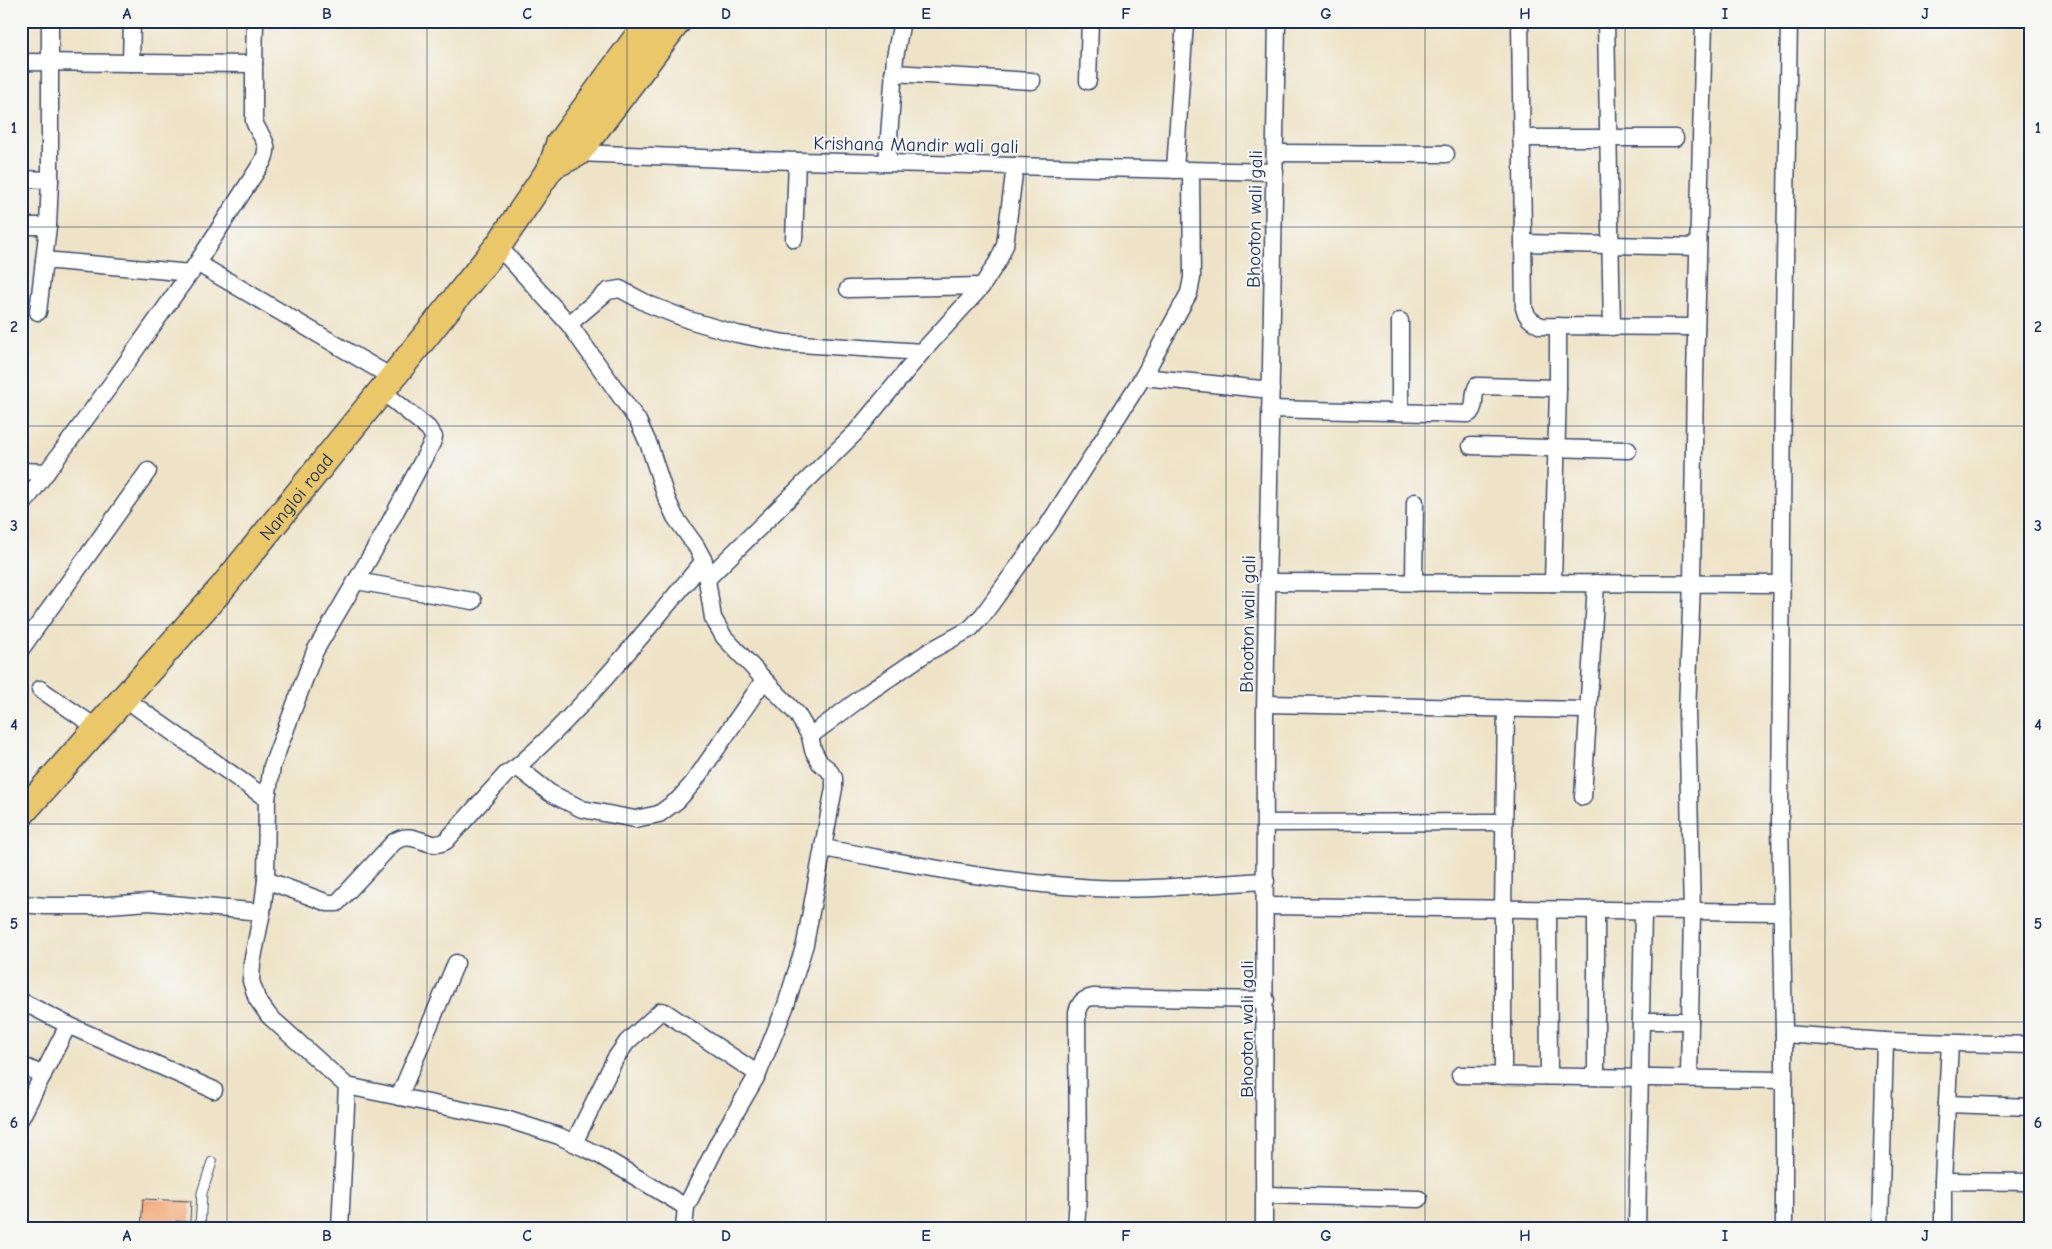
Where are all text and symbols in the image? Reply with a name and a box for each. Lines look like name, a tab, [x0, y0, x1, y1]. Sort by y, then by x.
text: A	[123, 5, 132, 23]
text: B	[322, 5, 332, 23]
text: C	[522, 5, 532, 23]
text: D	[721, 5, 731, 23]
text: E	[921, 5, 931, 23]
text: F	[1121, 5, 1131, 23]
text: G	[1320, 5, 1332, 23]
text: H	[1519, 5, 1531, 23]
text: I	[1722, 5, 1728, 23]
text: J	[1921, 5, 1929, 23]
text: 1	[11, 119, 17, 137]
text: 1	[2035, 119, 2041, 137]
street label: Krishana Mandir wali gali	[813, 132, 1019, 158]
street label: Bhooton wali gali	[1243, 150, 1267, 288]
text: 2	[10, 318, 18, 336]
text: 2	[2034, 318, 2042, 336]
street label: Nangloi road	[255, 449, 338, 545]
text: 3	[10, 517, 18, 535]
text: 3	[2034, 517, 2042, 535]
street label: Bhooton wali gali	[1236, 555, 1260, 693]
text: 4	[10, 716, 18, 734]
text: 4	[2034, 716, 2042, 734]
text: 5	[10, 915, 18, 933]
text: 5	[2034, 915, 2042, 933]
street label: Bhooton wali gali	[1236, 960, 1258, 1098]
text: 6	[10, 1114, 18, 1132]
text: 6	[2034, 1114, 2042, 1132]
text: A	[123, 1227, 132, 1245]
text: B	[322, 1227, 332, 1245]
text: C	[522, 1227, 532, 1245]
text: D	[721, 1227, 731, 1245]
text: E	[921, 1227, 931, 1245]
text: F	[1121, 1227, 1131, 1245]
text: G	[1320, 1227, 1332, 1245]
text: H	[1519, 1227, 1531, 1245]
text: I	[1722, 1227, 1728, 1245]
text: J	[1921, 1227, 1929, 1245]

